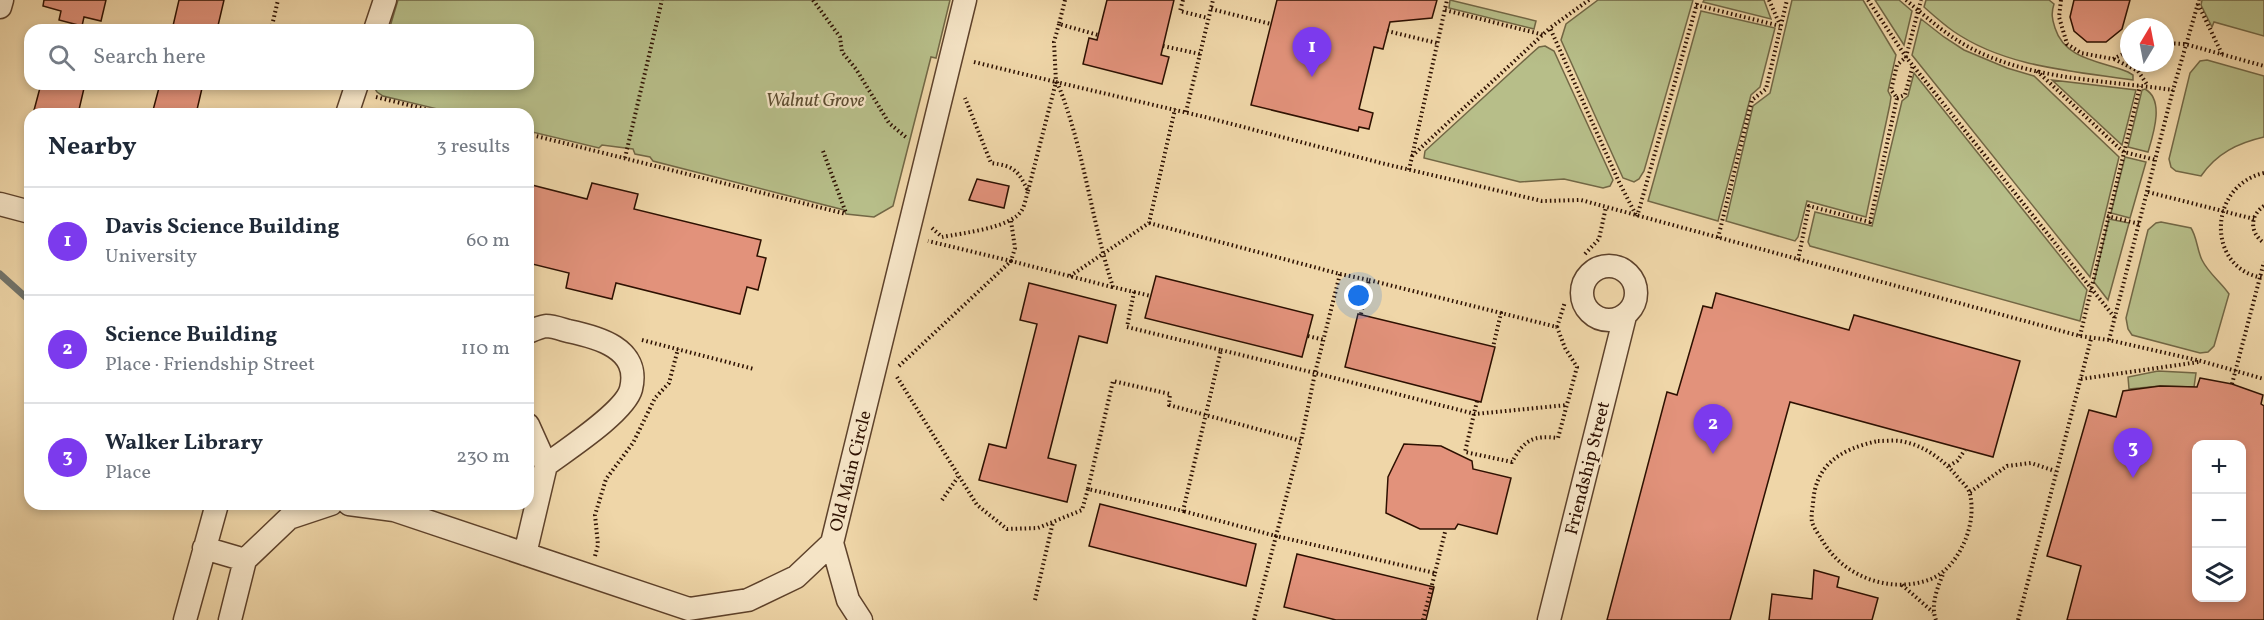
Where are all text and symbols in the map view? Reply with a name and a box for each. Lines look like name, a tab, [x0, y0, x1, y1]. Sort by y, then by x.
north arrow	[2120, 18, 2174, 72]
search box	[24, 24, 534, 90]
pin: 1	[1292, 28, 1332, 77]
icon: search	[45, 41, 78, 74]
text: Search here	[93, 42, 206, 73]
park label: Walnut Grove	[766, 89, 865, 114]
text: Nearby	[48, 129, 137, 165]
text: 3 results	[436, 133, 510, 161]
text: Davis Science Building	[105, 212, 340, 243]
text: 1	[63, 227, 72, 255]
text: 60 m	[466, 227, 510, 255]
text: University	[105, 243, 197, 271]
your location	[1344, 281, 1373, 310]
text: Science Building	[105, 320, 277, 351]
text: 2	[62, 335, 73, 363]
text: 110 m	[461, 335, 510, 363]
text: Place · Friendship Street	[105, 351, 315, 379]
street label: Friendship Street	[1560, 399, 1617, 538]
pin: 2	[1694, 404, 1732, 454]
street label: Old Main Circle	[824, 408, 879, 535]
text: Walker Library	[105, 428, 263, 459]
pin: 3	[2114, 428, 2152, 478]
map controls	[2192, 440, 2246, 602]
button: +	[2192, 440, 2246, 494]
text: 3	[62, 443, 73, 471]
text: 230 m	[456, 443, 510, 471]
text: Place	[105, 459, 151, 487]
button: −	[2192, 494, 2246, 548]
button: layers	[2192, 548, 2246, 602]

